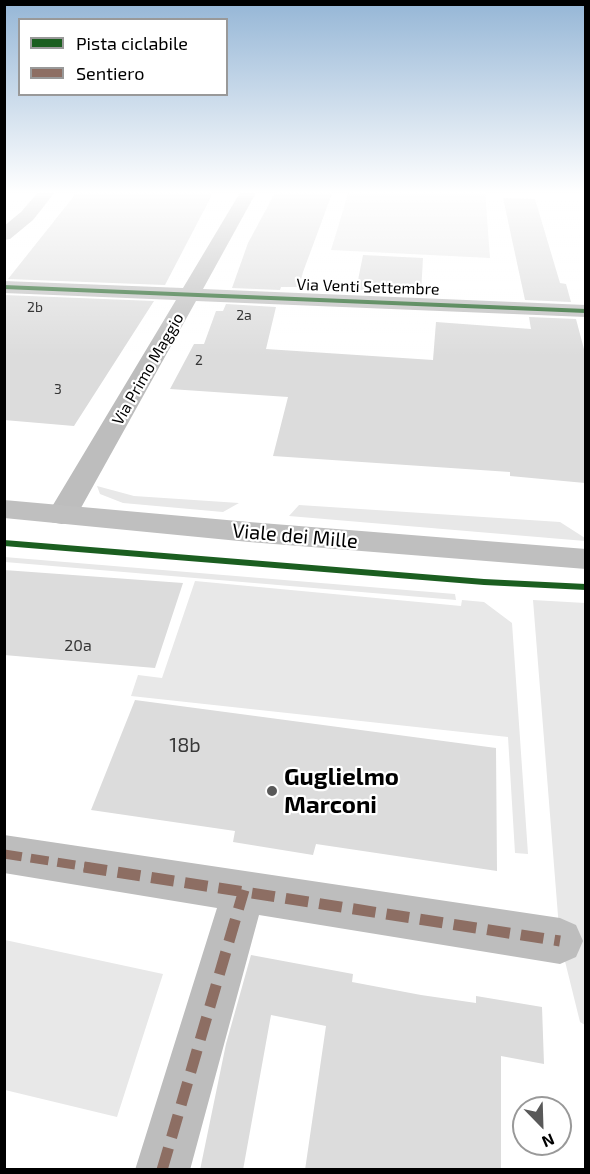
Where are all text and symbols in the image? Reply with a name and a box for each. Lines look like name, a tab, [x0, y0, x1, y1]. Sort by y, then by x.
legend	[18, 18, 228, 96]
text: Pista ciclabile	[76, 32, 188, 54]
text: Sentiero	[76, 62, 144, 84]
street label: Via Venti Settembre	[296, 275, 440, 299]
house number: 2b	[27, 299, 43, 315]
house number: 2a	[236, 307, 252, 323]
street label: Via Primo Maggio	[108, 310, 188, 428]
house number: 2	[195, 352, 203, 368]
house number: 3	[54, 381, 62, 397]
street label: Viale dei Mille	[231, 519, 359, 553]
house number: 20a	[64, 636, 92, 656]
house number: 18b	[169, 733, 201, 757]
place label: Guglielmo Marconi	[284, 763, 399, 819]
marker: Guglielmo Marconi	[265, 784, 279, 798]
north arrow	[512, 1096, 572, 1156]
text: N	[539, 1130, 557, 1152]

